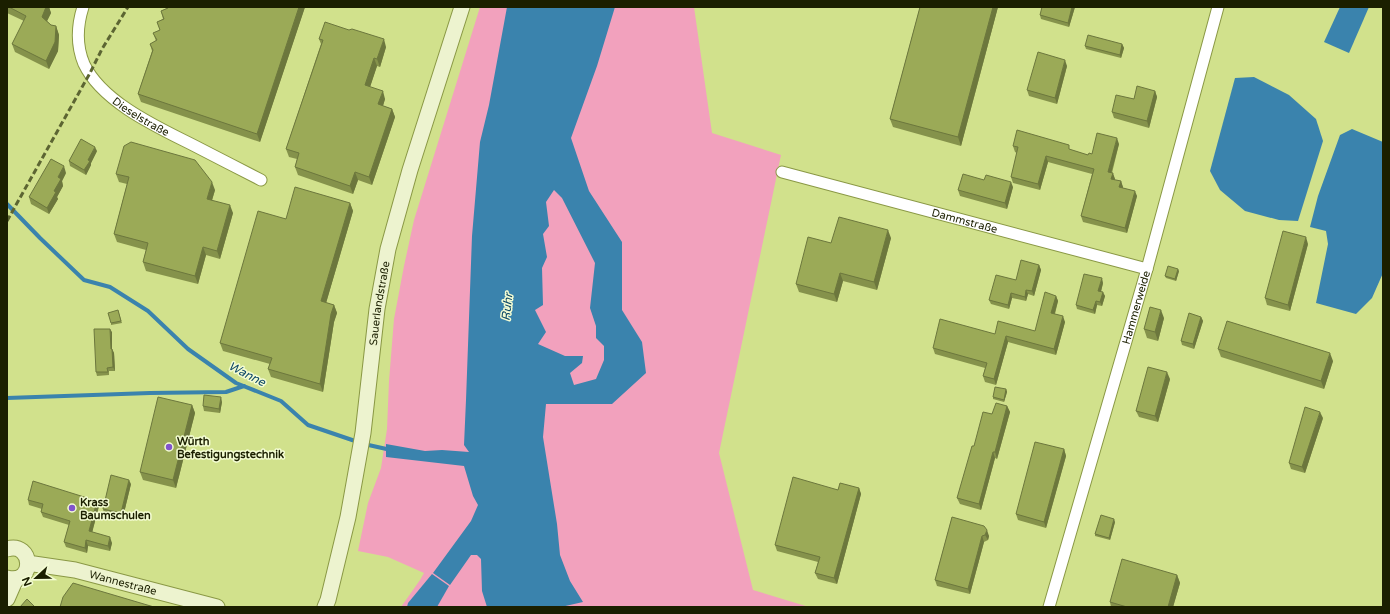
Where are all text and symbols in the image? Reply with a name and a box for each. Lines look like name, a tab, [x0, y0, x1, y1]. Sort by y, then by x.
street label: Dieselstraße	[110, 95, 171, 139]
street label: Dammstraße	[930, 206, 999, 236]
street label: Sauerlandstraße	[367, 260, 393, 346]
street label: Hammerweide	[1120, 269, 1153, 346]
water label: Ruhr	[499, 291, 516, 322]
water label: Wanne	[226, 359, 269, 390]
place label: Würth Befestigungstechnik	[177, 435, 284, 462]
marker: Würth Befestigungstechnik	[164, 442, 174, 452]
place label: Krass Baumschulen	[80, 496, 151, 522]
marker: Krass Baumschulen	[67, 503, 77, 513]
north arrow	[16, 558, 56, 598]
street label: Wannestraße	[88, 568, 158, 598]
text: N	[20, 575, 35, 588]

